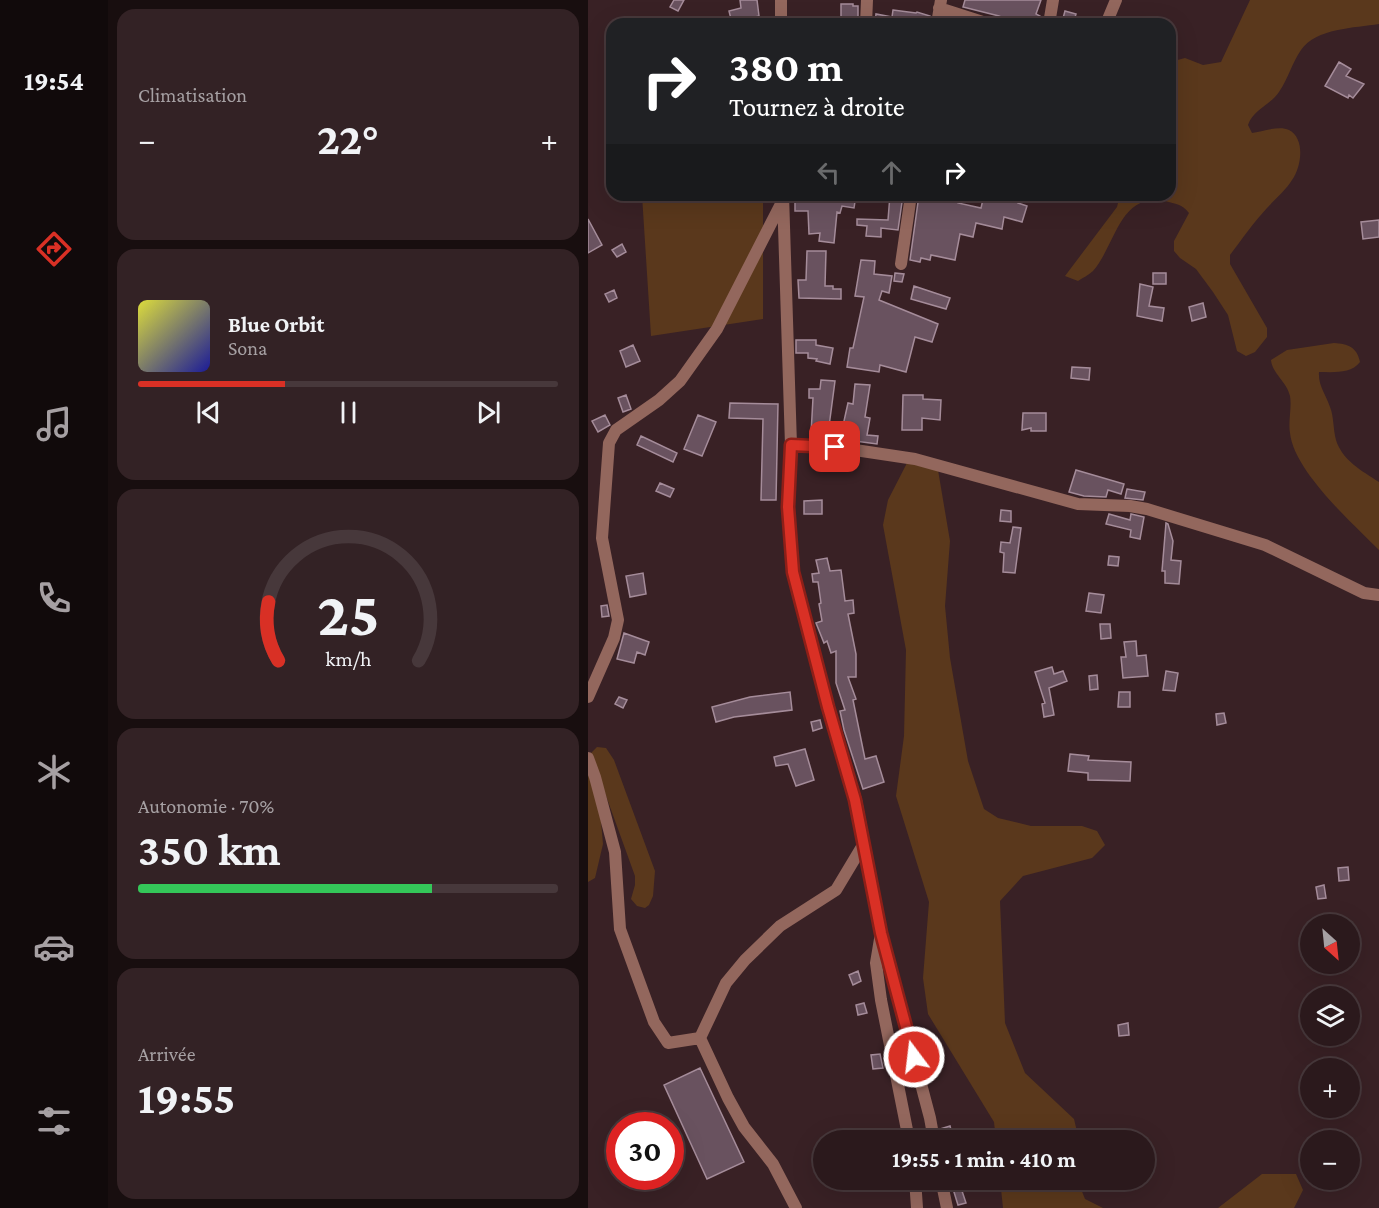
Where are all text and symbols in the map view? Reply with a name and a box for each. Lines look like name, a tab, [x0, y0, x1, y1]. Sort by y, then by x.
icon: right	[630, 42, 708, 120]
text: 380 m	[729, 43, 843, 90]
text: 19:54	[24, 66, 84, 96]
text: Climatisation	[138, 84, 247, 106]
text: Tournez à droite	[729, 92, 905, 122]
text: 22°	[317, 114, 379, 164]
text: −	[138, 121, 155, 158]
text: +	[541, 121, 558, 158]
icon: left	[812, 156, 845, 189]
icon: ahead	[875, 156, 908, 189]
icon: right	[938, 156, 971, 189]
icon: directions	[33, 228, 75, 270]
text: Blue Orbit	[228, 312, 324, 337]
text: Sona	[228, 337, 267, 359]
icon: previous	[192, 396, 225, 429]
icon: pause	[332, 396, 365, 429]
icon: next	[472, 396, 505, 429]
icon: music	[33, 403, 75, 445]
pin	[809, 421, 860, 472]
icon: arrive	[818, 430, 851, 463]
icon: phone	[33, 577, 75, 619]
text: 25	[317, 579, 379, 648]
text: km/h	[325, 647, 372, 671]
icon: climate	[33, 751, 75, 793]
text: Autonomie · 70%	[138, 795, 274, 817]
text: 350 km	[138, 825, 281, 875]
north arrow	[1300, 914, 1360, 974]
map controls	[1300, 914, 1360, 1190]
icon: car	[33, 926, 75, 968]
button: layers	[1300, 986, 1360, 1046]
position arrow	[882, 1025, 946, 1089]
text: Arrivée	[138, 1043, 195, 1065]
button: +	[1300, 1058, 1360, 1118]
text: 19:55	[138, 1073, 235, 1123]
icon: filters	[33, 1100, 75, 1142]
speed limit sign: 30	[606, 1112, 684, 1190]
button: −	[1300, 1130, 1360, 1190]
text: 19:55 · 1 min · 410 m	[892, 1147, 1076, 1172]

